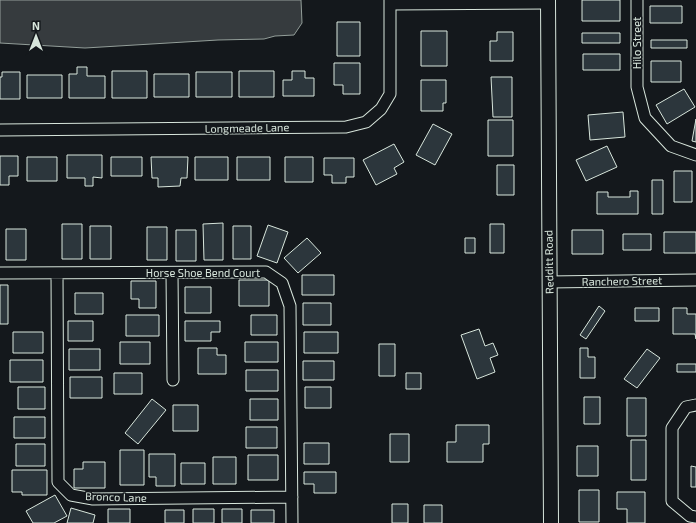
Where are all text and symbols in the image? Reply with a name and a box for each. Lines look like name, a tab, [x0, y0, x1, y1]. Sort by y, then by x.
north arrow	[16, 16, 56, 56]
street label: Hilo Street	[630, 17, 643, 69]
text: N	[32, 19, 40, 32]
street label: Longmeade Lane	[205, 120, 290, 135]
street label: Redditt Road	[541, 230, 556, 294]
street label: Horse Shoe Bend Court	[146, 266, 260, 279]
street label: Ranchero Street	[582, 273, 662, 288]
street label: Bronco Lane	[85, 489, 147, 504]

